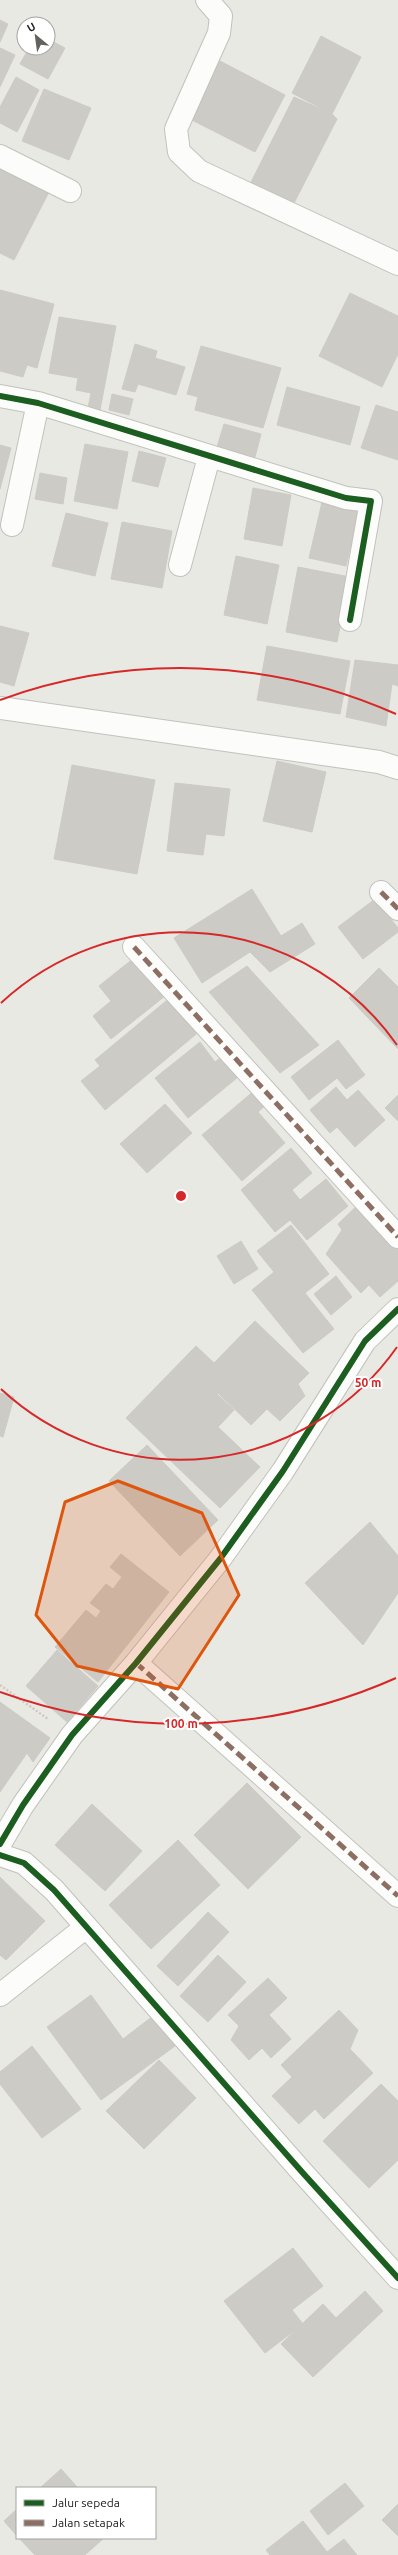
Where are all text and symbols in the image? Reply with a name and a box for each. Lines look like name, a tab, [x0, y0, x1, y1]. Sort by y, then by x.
north arrow	[16, 16, 56, 56]
text: U	[25, 20, 37, 34]
centre of rings	[174, 1189, 188, 1203]
text: 50 m	[355, 1376, 381, 1389]
text: 100 m	[164, 1717, 198, 1730]
legend	[16, 2487, 156, 2539]
text: Jalur sepeda	[52, 2496, 120, 2509]
text: Jalan setapak	[52, 2516, 125, 2529]

